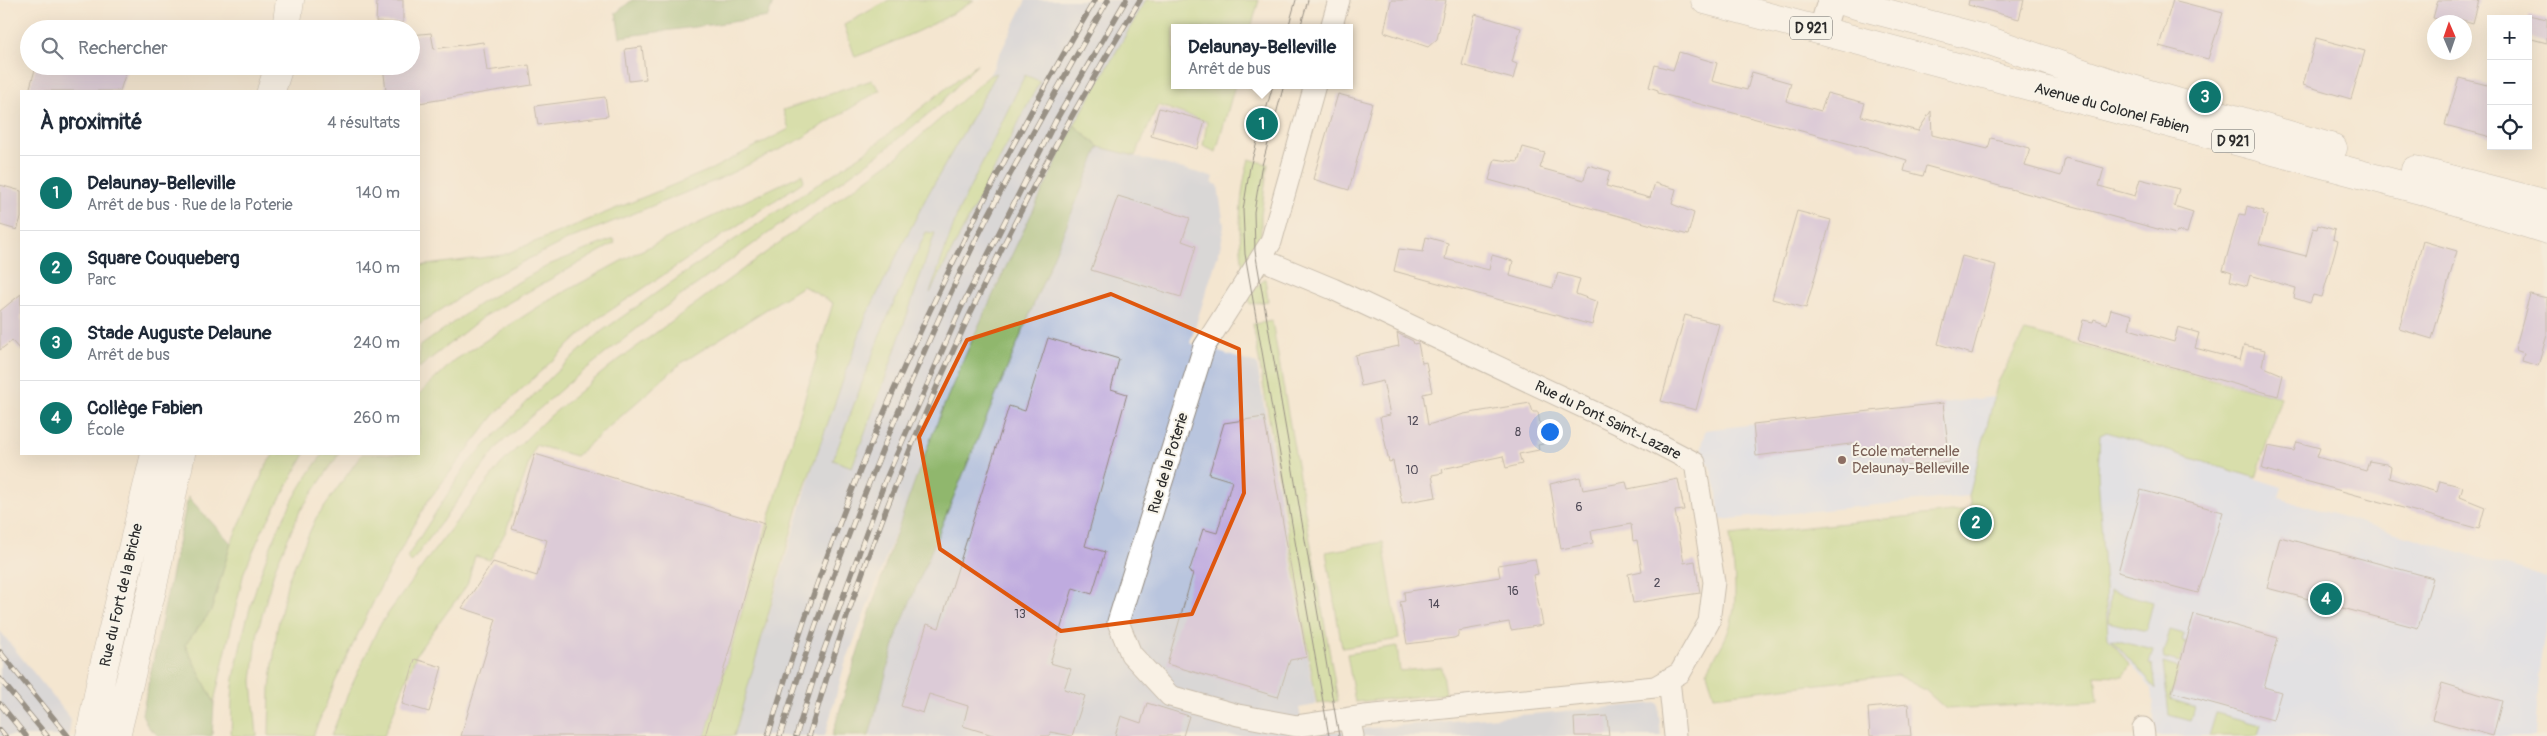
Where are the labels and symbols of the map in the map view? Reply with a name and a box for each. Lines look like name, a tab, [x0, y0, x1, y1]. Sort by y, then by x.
north arrow	[2427, 15, 2472, 60]
road number: D 921	[1790, 16, 1832, 40]
pin: 3	[2189, 78, 2221, 116]
street label: Avenue du Colonel Fabien	[2032, 79, 2191, 138]
pin: 1	[1246, 105, 1278, 143]
road number: D 921	[2212, 130, 2254, 152]
street label: Rue du Pont Saint-Lazare	[1531, 377, 1685, 464]
street label: Rue de la Poterie	[1144, 410, 1193, 516]
house number: 12	[1407, 414, 1419, 429]
your location	[1537, 419, 1563, 445]
house number: 8	[1515, 425, 1521, 440]
place label: École maternelle Delaunay-Belleville	[1852, 442, 1970, 478]
marker: École maternelle Delaunay-Belleville	[1836, 454, 1848, 466]
house number: 10	[1406, 463, 1418, 478]
house number: 6	[1576, 500, 1583, 515]
pin: 2	[1960, 504, 1992, 542]
street label: Rue du Fort de la Briche	[96, 521, 147, 669]
house number: 2	[1654, 576, 1661, 591]
pin: 4	[2310, 580, 2342, 618]
house number: 16	[1507, 584, 1519, 599]
house number: 14	[1428, 597, 1440, 612]
house number: 13	[1014, 607, 1026, 622]

